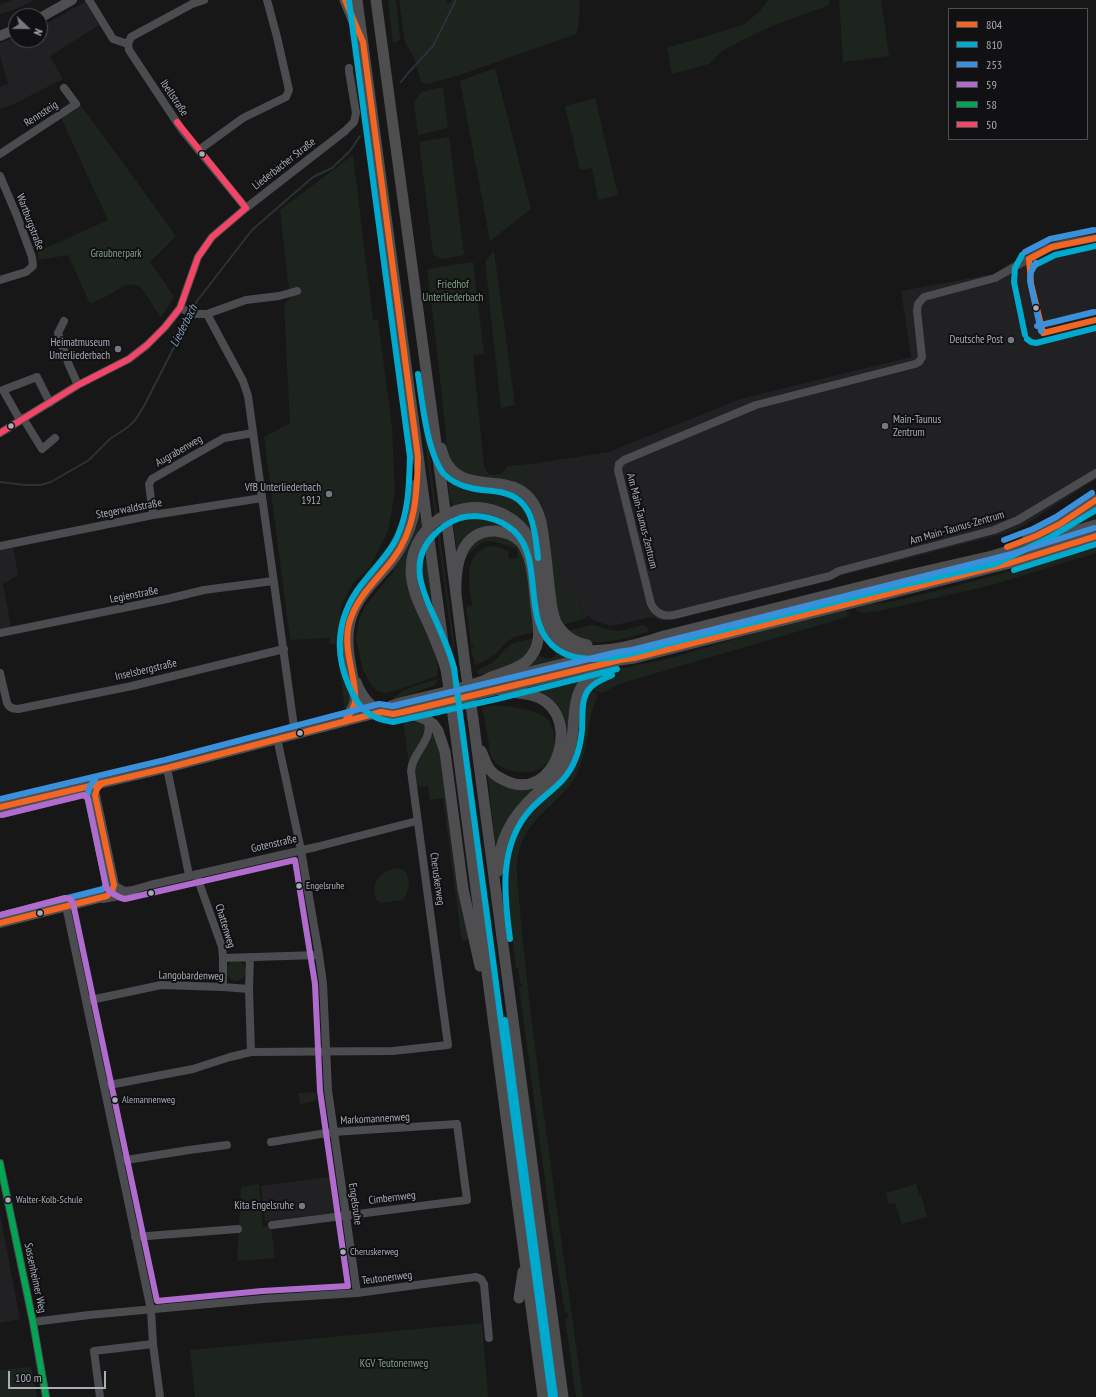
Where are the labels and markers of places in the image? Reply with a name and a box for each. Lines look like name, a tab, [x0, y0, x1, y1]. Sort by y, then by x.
unlabelled marker	[197, 149, 207, 159]
unlabelled marker	[1031, 303, 1041, 313]
place label: Deutsche Post	[949, 333, 1003, 347]
marker: Deutsche Post	[1006, 335, 1016, 345]
place label: Heimatmuseum Unterliederbach	[49, 336, 110, 362]
marker: Heimatmuseum Unterliederbach	[113, 344, 123, 354]
place label: Main-Taunus Zentrum	[893, 413, 941, 439]
unlabelled marker	[6, 421, 16, 431]
marker: Main-Taunus Zentrum	[880, 421, 890, 431]
place label: VfB Unterliederbach 1912	[245, 481, 321, 507]
marker: VfB Unterliederbach 1912	[324, 489, 334, 499]
unlabelled marker	[295, 728, 305, 738]
place label: Engelsruhe	[306, 880, 344, 892]
marker: Engelsruhe	[294, 881, 304, 891]
unlabelled marker	[146, 888, 156, 898]
unlabelled marker	[35, 908, 45, 918]
place label: Alemannenweg	[122, 1094, 175, 1106]
marker: Alemannenweg	[110, 1095, 120, 1105]
place label: Walter-Kolb-Schule	[16, 1194, 83, 1206]
marker: Walter-Kolb-Schule	[3, 1195, 13, 1205]
place label: Kita Engelsruhe	[234, 1199, 294, 1213]
marker: Kita Engelsruhe	[297, 1201, 307, 1211]
place label: Cheruskerweg	[350, 1246, 398, 1258]
marker: Cheruskerweg	[338, 1247, 348, 1257]

